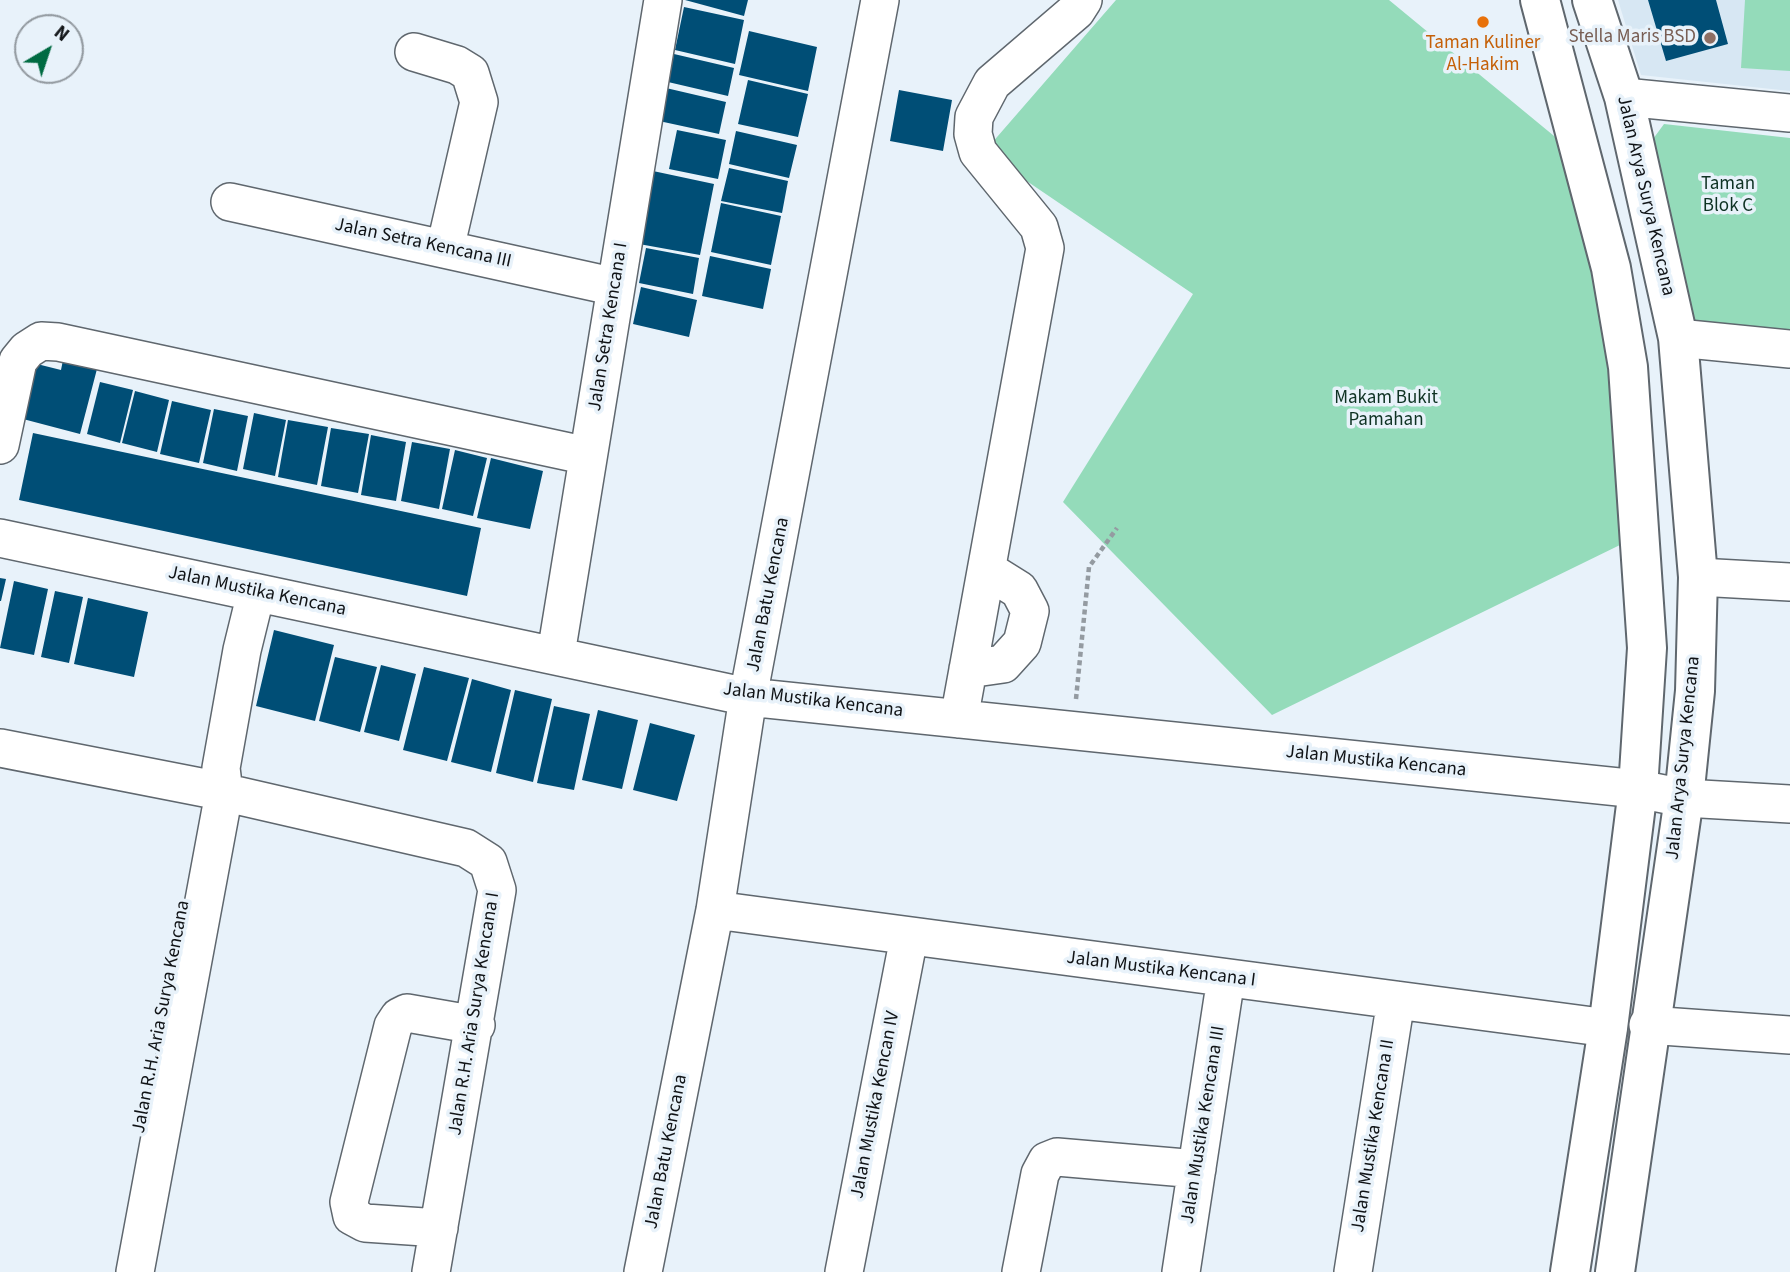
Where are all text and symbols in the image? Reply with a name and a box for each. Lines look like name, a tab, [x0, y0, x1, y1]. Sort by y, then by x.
north arrow	[14, 14, 84, 84]
marker: Taman Kuliner Al-Hakim	[1475, 14, 1491, 30]
text: N	[48, 19, 75, 48]
place label: Stella Maris BSD	[1568, 27, 1696, 49]
marker: Stella Maris BSD	[1702, 30, 1718, 46]
place label: Taman Kuliner Al-Hakim	[1426, 33, 1540, 77]
street label: Jalan Arya Surya Kencana	[1611, 94, 1679, 298]
park label: Taman Blok C	[1701, 174, 1755, 218]
street label: Jalan Setra Kencana III	[333, 214, 513, 274]
street label: Jalan Setra Kencana I	[584, 241, 634, 413]
park label: Makam Bukit Pamahan	[1334, 388, 1438, 432]
street label: Jalan Batu Kencana	[743, 516, 795, 674]
street label: Jalan Mustika Kencana	[166, 562, 348, 622]
street label: Jalan Arya Surya Kencana	[1662, 655, 1706, 861]
street label: Jalan Mustika Kencana	[722, 679, 904, 723]
street label: Jalan Mustika Kencana	[1285, 741, 1467, 783]
street label: Jalan R.H. Aria Surya Kencana I	[445, 891, 505, 1137]
street label: Jalan R.H. Aria Surya Kencana	[128, 899, 196, 1135]
street label: Jalan Mustika Kencana I	[1065, 947, 1257, 993]
street label: Jalan Mustika Kencan IV	[847, 1009, 905, 1201]
street label: Jalan Mustika Kencana III	[1177, 1024, 1231, 1226]
street label: Jalan Mustika Kencana II	[1347, 1038, 1401, 1234]
street label: Jalan Batu Kencana	[641, 1073, 693, 1231]

